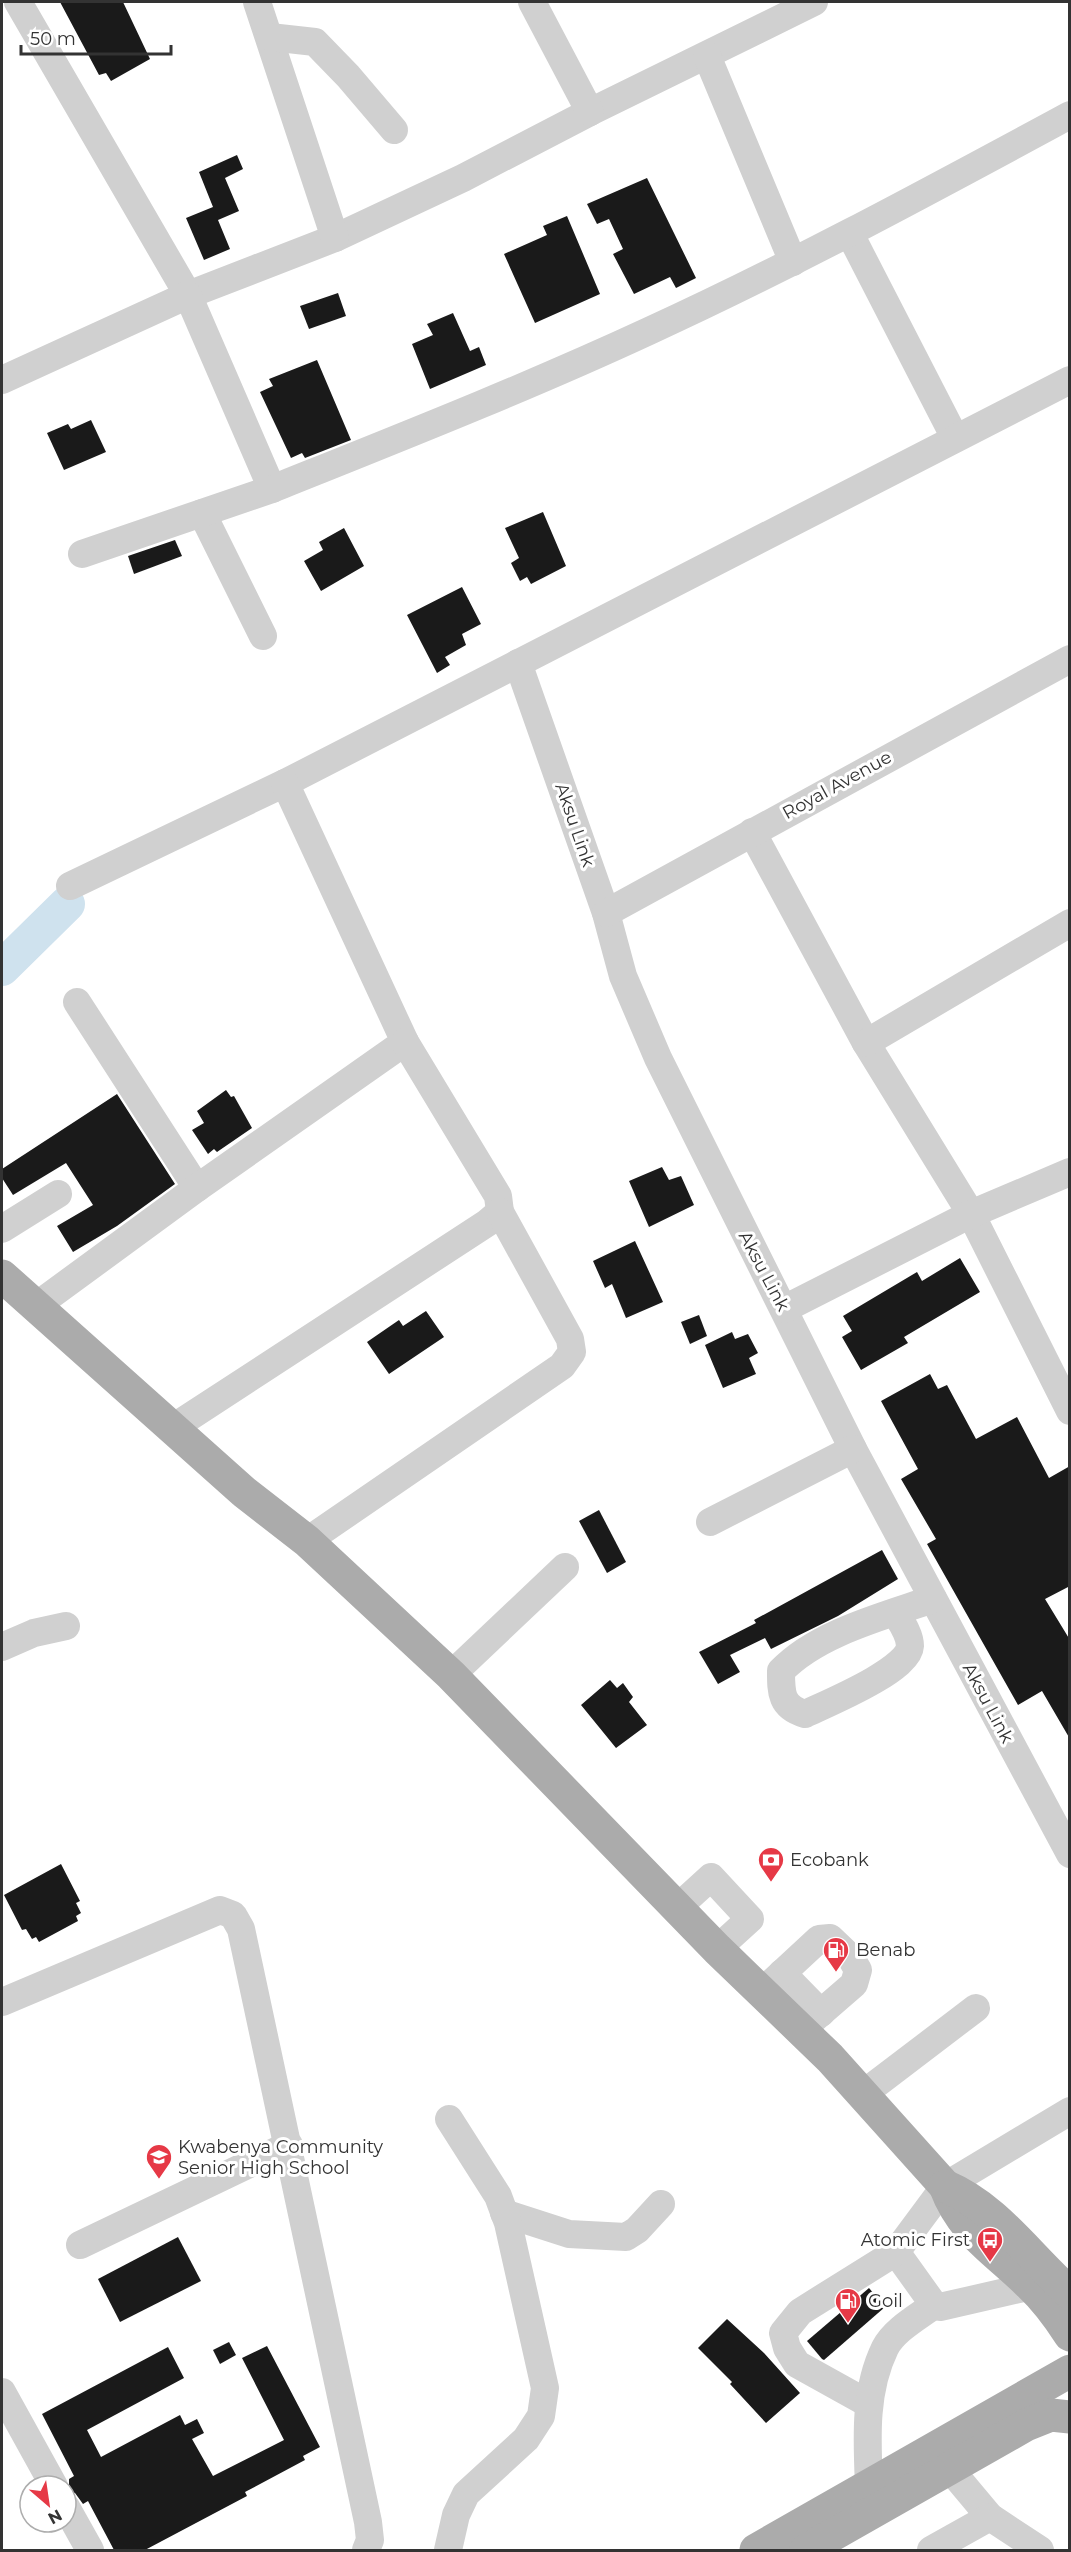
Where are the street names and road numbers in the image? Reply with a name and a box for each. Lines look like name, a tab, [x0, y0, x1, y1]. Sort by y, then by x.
street label: Royal Avenue	[779, 746, 896, 824]
street label: Aksu Link	[550, 780, 600, 870]
street label: Aksu Link	[734, 1227, 794, 1315]
street label: Aksu Link	[958, 1659, 1018, 1747]

